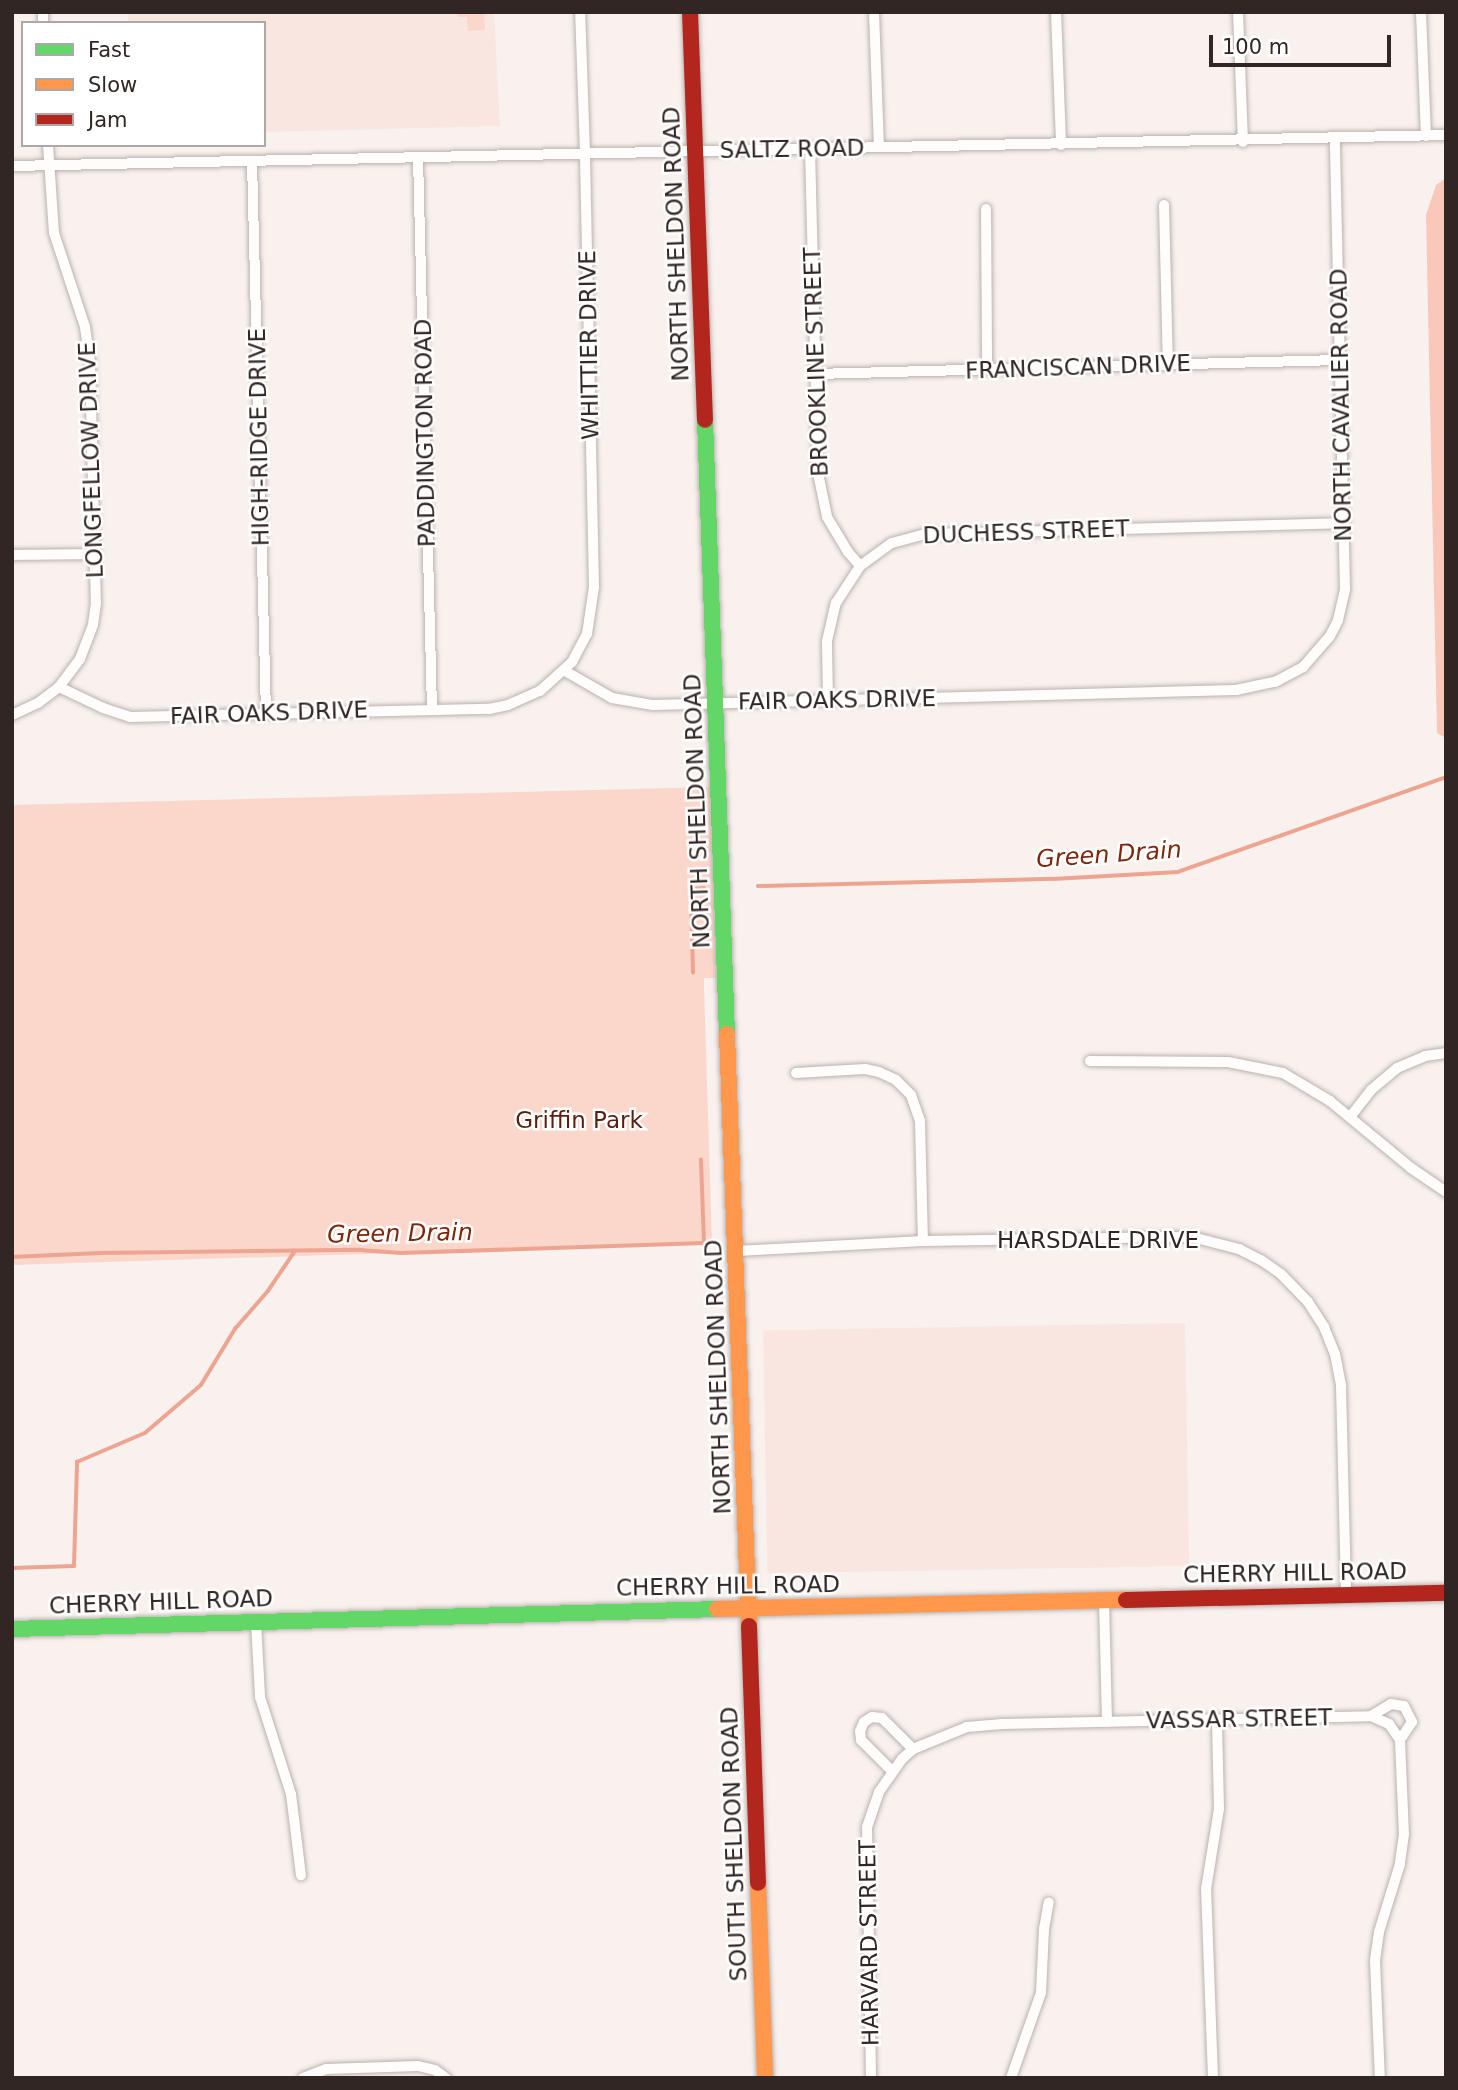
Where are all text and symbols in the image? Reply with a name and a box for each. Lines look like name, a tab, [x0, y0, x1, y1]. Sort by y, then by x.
legend	[21, 21, 266, 147]
scale bar	[1213, 21, 1395, 65]
text: 100 m	[1222, 35, 1289, 59]
text: Fast	[88, 38, 130, 62]
text: Slow	[88, 73, 137, 97]
street label: NORTH SHELDON ROAD	[657, 106, 695, 382]
text: Jam	[88, 108, 128, 132]
street label: SALTZ ROAD	[719, 134, 865, 164]
street label: BROOKLINE STREET	[798, 247, 834, 477]
street label: WHITTIER DRIVE	[574, 250, 604, 440]
street label: NORTH CAVALIER ROAD	[1325, 268, 1357, 542]
street label: PADDINGTON ROAD	[409, 319, 441, 547]
street label: HIGH-RIDGE DRIVE	[243, 328, 275, 546]
street label: LONGFELLOW DRIVE	[73, 341, 109, 579]
street label: FRANCISCAN DRIVE	[965, 349, 1191, 385]
street label: DUCHESS STREET	[922, 515, 1130, 549]
street label: NORTH SHELDON ROAD	[678, 673, 716, 949]
street label: FAIR OAKS DRIVE	[738, 684, 936, 716]
street label: FAIR OAKS DRIVE	[170, 696, 368, 730]
water label: Green Drain	[1035, 836, 1183, 874]
park label: Griffin Park	[515, 1106, 643, 1134]
water label: Green Drain	[327, 1218, 473, 1250]
street label: HARSDALE DRIVE	[997, 1226, 1199, 1254]
street label: NORTH SHELDON ROAD	[699, 1239, 737, 1515]
street label: CHERRY HILL ROAD	[1183, 1557, 1407, 1589]
street label: CHERRY HILL ROAD	[616, 1570, 840, 1602]
street label: CHERRY HILL ROAD	[49, 1584, 273, 1620]
street label: VASSAR STREET	[1146, 1704, 1332, 1734]
street label: SOUTH SHELDON ROAD	[715, 1706, 753, 1982]
street label: HARVARD STREET	[853, 1840, 885, 2046]

